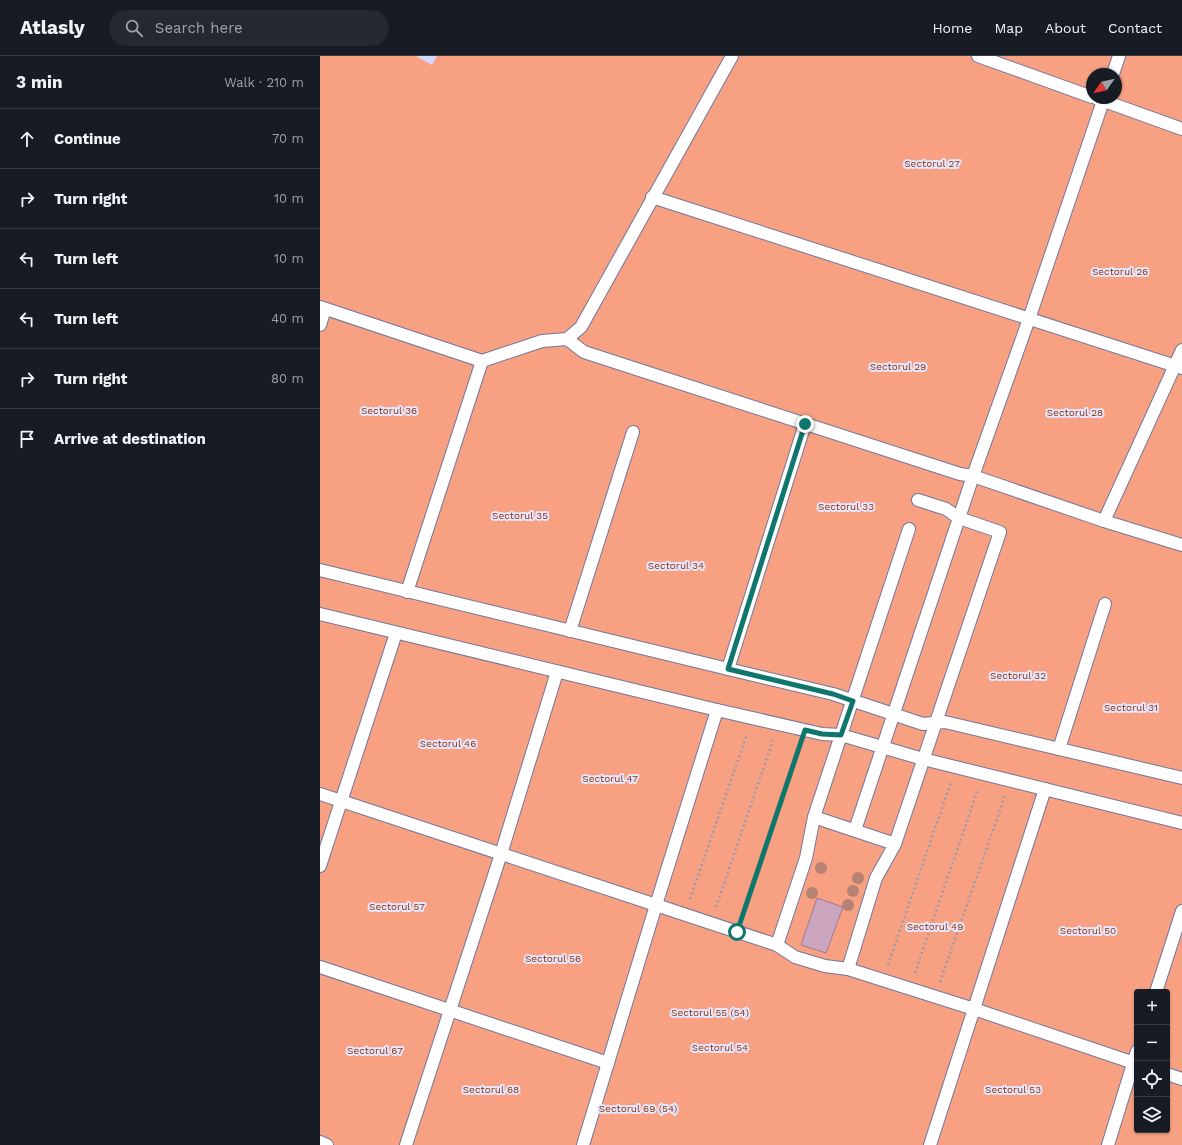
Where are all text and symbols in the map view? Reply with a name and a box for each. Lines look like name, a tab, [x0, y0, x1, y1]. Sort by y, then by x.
search box	[109, 10, 389, 46]
text: Atlasly	[20, 16, 85, 39]
icon: search	[123, 17, 145, 39]
text: Search here	[155, 19, 243, 37]
text: Home	[932, 20, 972, 36]
text: Map	[994, 20, 1023, 36]
text: About	[1045, 20, 1086, 36]
text: Contact	[1108, 20, 1162, 36]
north arrow	[1086, 68, 1122, 104]
text: 3 min	[16, 72, 62, 92]
text: Walk · 210 m	[224, 75, 304, 90]
icon: ahead	[16, 128, 38, 150]
text: Continue	[54, 130, 121, 148]
text: 70 m	[272, 131, 304, 146]
park label: Sectorul 27	[904, 158, 960, 169]
icon: right	[16, 188, 38, 210]
text: Turn right	[54, 190, 127, 208]
text: 10 m	[274, 191, 304, 206]
icon: left	[16, 248, 38, 270]
text: Turn left	[54, 250, 118, 268]
text: 10 m	[274, 251, 304, 266]
park label: Sectorul 26	[1092, 266, 1148, 277]
icon: left	[16, 308, 38, 330]
text: Turn left	[54, 310, 118, 328]
text: 40 m	[271, 311, 304, 326]
park label: Sectorul 29	[870, 361, 926, 372]
icon: right	[16, 368, 38, 390]
text: Turn right	[54, 370, 127, 388]
text: 80 m	[271, 371, 304, 386]
park label: Sectorul 36	[361, 405, 417, 416]
park label: Sectorul 28	[1047, 407, 1103, 418]
route end	[796, 415, 814, 433]
icon: arrive	[16, 428, 38, 450]
text: Arrive at destination	[54, 430, 206, 448]
park label: Sectorul 33	[818, 501, 874, 512]
park label: Sectorul 35	[492, 510, 548, 521]
park label: Sectorul 34	[648, 560, 704, 571]
park label: Sectorul 32	[990, 670, 1046, 681]
park label: Sectorul 31	[1104, 702, 1158, 713]
park label: Sectorul 46	[420, 738, 476, 749]
park label: Sectorul 47	[582, 773, 638, 784]
park label: Sectorul 57	[369, 901, 425, 912]
park label: Sectorul 49	[907, 921, 963, 932]
route start	[728, 923, 746, 941]
park label: Sectorul 50	[1060, 925, 1116, 936]
park label: Sectorul 56	[525, 953, 581, 964]
map controls	[1134, 989, 1170, 1133]
button: +	[1134, 989, 1170, 1025]
park label: Sectorul 55 (54)	[671, 1007, 749, 1018]
button: −	[1134, 1025, 1170, 1061]
park label: Sectorul 54	[692, 1042, 748, 1053]
park label: Sectorul 67	[347, 1045, 403, 1056]
button: locate	[1134, 1061, 1170, 1097]
park label: Sectorul 68	[463, 1084, 519, 1095]
park label: Sectorul 53	[985, 1084, 1041, 1095]
button: layers	[1134, 1097, 1170, 1133]
park label: Sectorul 69 (54)	[599, 1103, 677, 1114]

